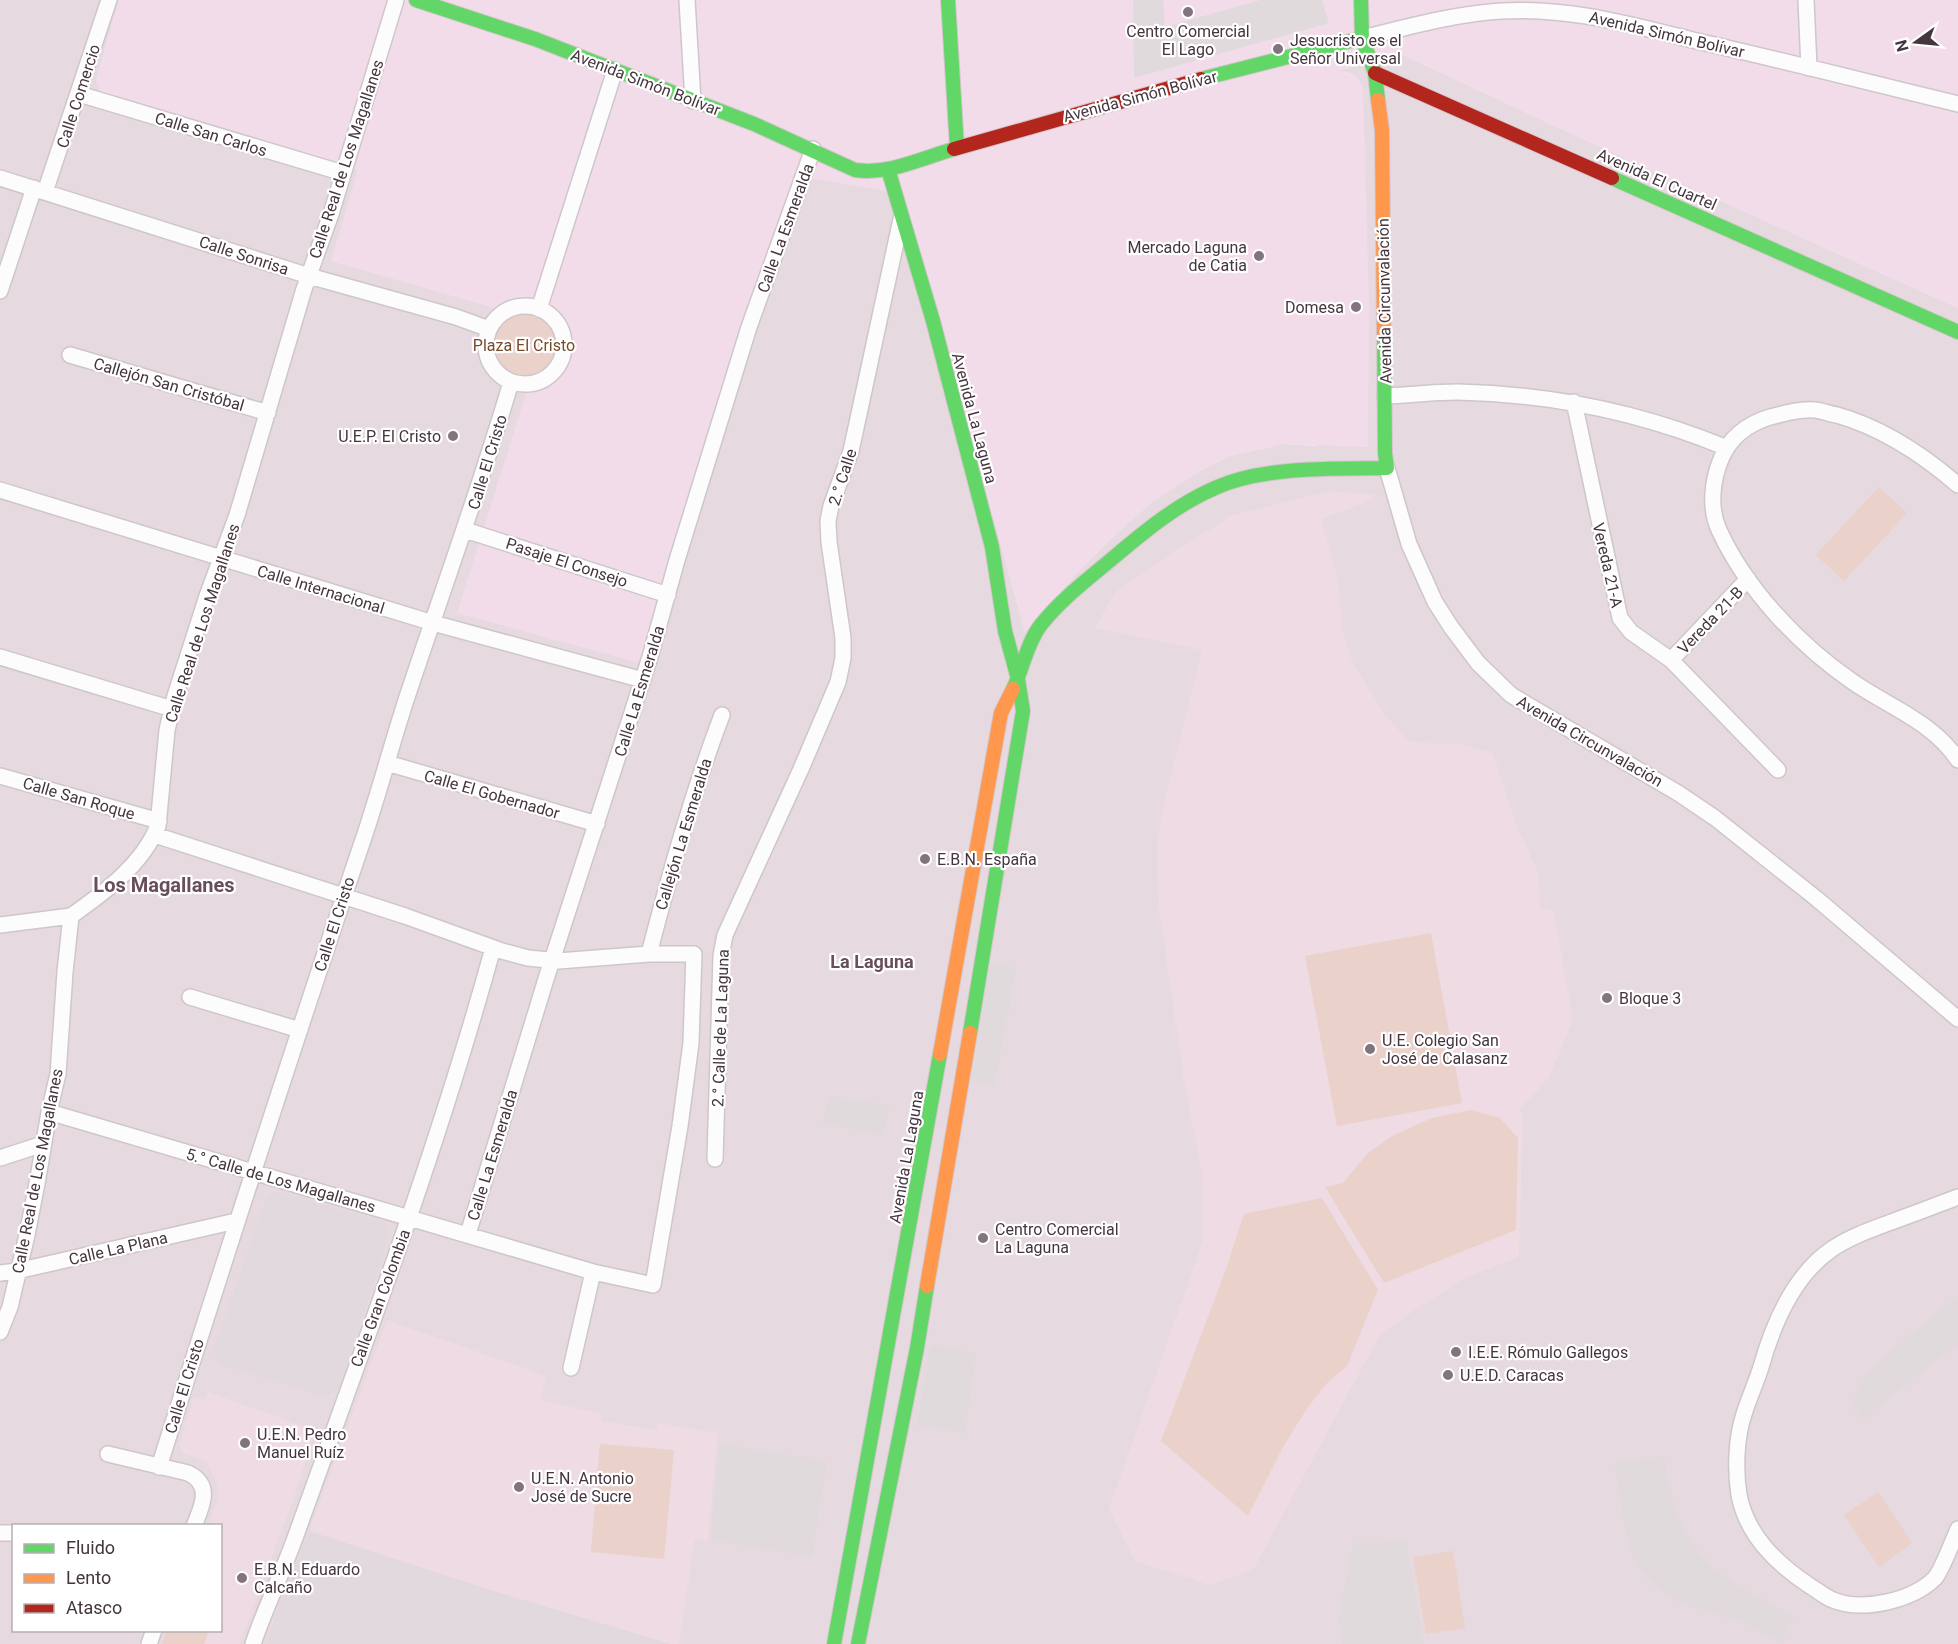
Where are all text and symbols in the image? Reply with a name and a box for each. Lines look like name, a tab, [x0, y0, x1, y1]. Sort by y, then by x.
marker: Centro Comercial El Lago	[1181, 5, 1195, 19]
street label: Avenida Simón Bolívar	[1587, 7, 1747, 62]
north arrow	[1886, 12, 1946, 72]
place label: Centro Comercial El Lago	[1126, 22, 1250, 59]
place label: Jesucristo es el Señor Universal	[1290, 31, 1402, 68]
text: N	[1891, 38, 1913, 54]
street label: Calle Comercio	[53, 42, 104, 150]
marker: Jesucristo es el Señor Universal	[1271, 42, 1285, 56]
street label: Avenida Simón Bolívar	[568, 45, 724, 120]
street label: Calle Real de Los Magallanes	[305, 57, 388, 261]
street label: Avenida Simón Bolívar	[1061, 67, 1220, 126]
street label: Calle San Carlos	[153, 108, 269, 161]
street label: Avenida El Cuartel	[1594, 145, 1720, 214]
street label: Calle La Esmeralda	[753, 161, 818, 295]
street label: Avenida Circunvalación	[1374, 218, 1395, 384]
street label: Calle Sonrisa	[197, 232, 291, 279]
place label: Mercado Laguna de Catia	[1127, 238, 1247, 275]
marker: Mercado Laguna de Catia	[1252, 249, 1266, 263]
place label: Domesa	[1285, 298, 1344, 317]
marker: Domesa	[1349, 300, 1363, 314]
park label: Plaza El Cristo	[473, 336, 575, 355]
street label: Avenida La Laguna	[948, 351, 1001, 486]
street label: Callejón San Cristóbal	[91, 354, 246, 415]
street label: Calle El Cristo	[464, 412, 511, 512]
place label: U.E.P. El Cristo	[338, 427, 441, 446]
marker: U.E.P. El Cristo	[446, 429, 460, 443]
street label: 2.° Calle	[824, 446, 861, 508]
street label: Calle Real de Los Magallanes	[161, 521, 244, 725]
street label: Vereda 21-A	[1589, 521, 1627, 610]
street label: Pasaje El Consejo	[504, 534, 630, 591]
street label: Calle Internacional	[255, 561, 387, 618]
street label: Vereda 21-B	[1674, 583, 1747, 658]
street label: Calle La Esmeralda	[611, 623, 668, 759]
street label: Avenida Circunvalación	[1513, 692, 1666, 791]
street label: Callejón La Esmeralda	[651, 756, 716, 912]
street label: Calle El Gobernador	[422, 766, 562, 823]
street label: Calle San Roque	[21, 773, 137, 824]
place label: E.B.N. España	[937, 850, 1037, 869]
marker: E.B.N. España	[918, 852, 932, 866]
district label: Los Magallanes	[93, 873, 235, 897]
street label: Calle El Cristo	[310, 874, 359, 974]
street label: 2.° Calle de La Laguna	[708, 949, 733, 1107]
district label: La Laguna	[830, 951, 914, 972]
place label: Bloque 3	[1619, 989, 1681, 1008]
marker: Bloque 3	[1600, 991, 1614, 1005]
place label: U.E. Colegio San José de Calasanz	[1382, 1031, 1508, 1068]
marker: U.E. Colegio San José de Calasanz	[1363, 1042, 1377, 1056]
street label: Calle Real de Los Magallanes	[8, 1067, 67, 1275]
street label: Calle La Esmeralda	[464, 1087, 521, 1223]
street label: Avenida La Laguna	[885, 1089, 928, 1225]
street label: 5.° Calle de Los Magallanes	[184, 1144, 378, 1217]
place label: Centro Comercial La Laguna	[995, 1220, 1119, 1257]
street label: Calle Gran Colombia	[347, 1227, 414, 1370]
street label: Calle La Plana	[67, 1228, 169, 1269]
marker: Centro Comercial La Laguna	[976, 1231, 990, 1245]
street label: Calle El Cristo	[161, 1336, 208, 1436]
place label: I.E.E. Rómulo Gallegos	[1468, 1343, 1628, 1362]
marker: I.E.E. Rómulo Gallegos	[1449, 1345, 1463, 1359]
place label: U.E.D. Caracas	[1460, 1366, 1564, 1385]
marker: U.E.D. Caracas	[1441, 1368, 1455, 1382]
place label: U.E.N. Pedro Manuel Ruíz	[257, 1425, 346, 1462]
marker: U.E.N. Pedro Manuel Ruíz	[238, 1436, 252, 1450]
place label: U.E.N. Antonio José de Sucre	[531, 1469, 634, 1506]
marker: U.E.N. Antonio José de Sucre	[512, 1480, 526, 1494]
legend	[12, 1524, 222, 1632]
text: Fluido	[66, 1537, 115, 1558]
place label: E.B.N. Eduardo Calcaño	[254, 1560, 360, 1597]
text: Lento	[66, 1567, 111, 1588]
marker: E.B.N. Eduardo Calcaño	[235, 1571, 249, 1585]
text: Atasco	[66, 1597, 122, 1618]

